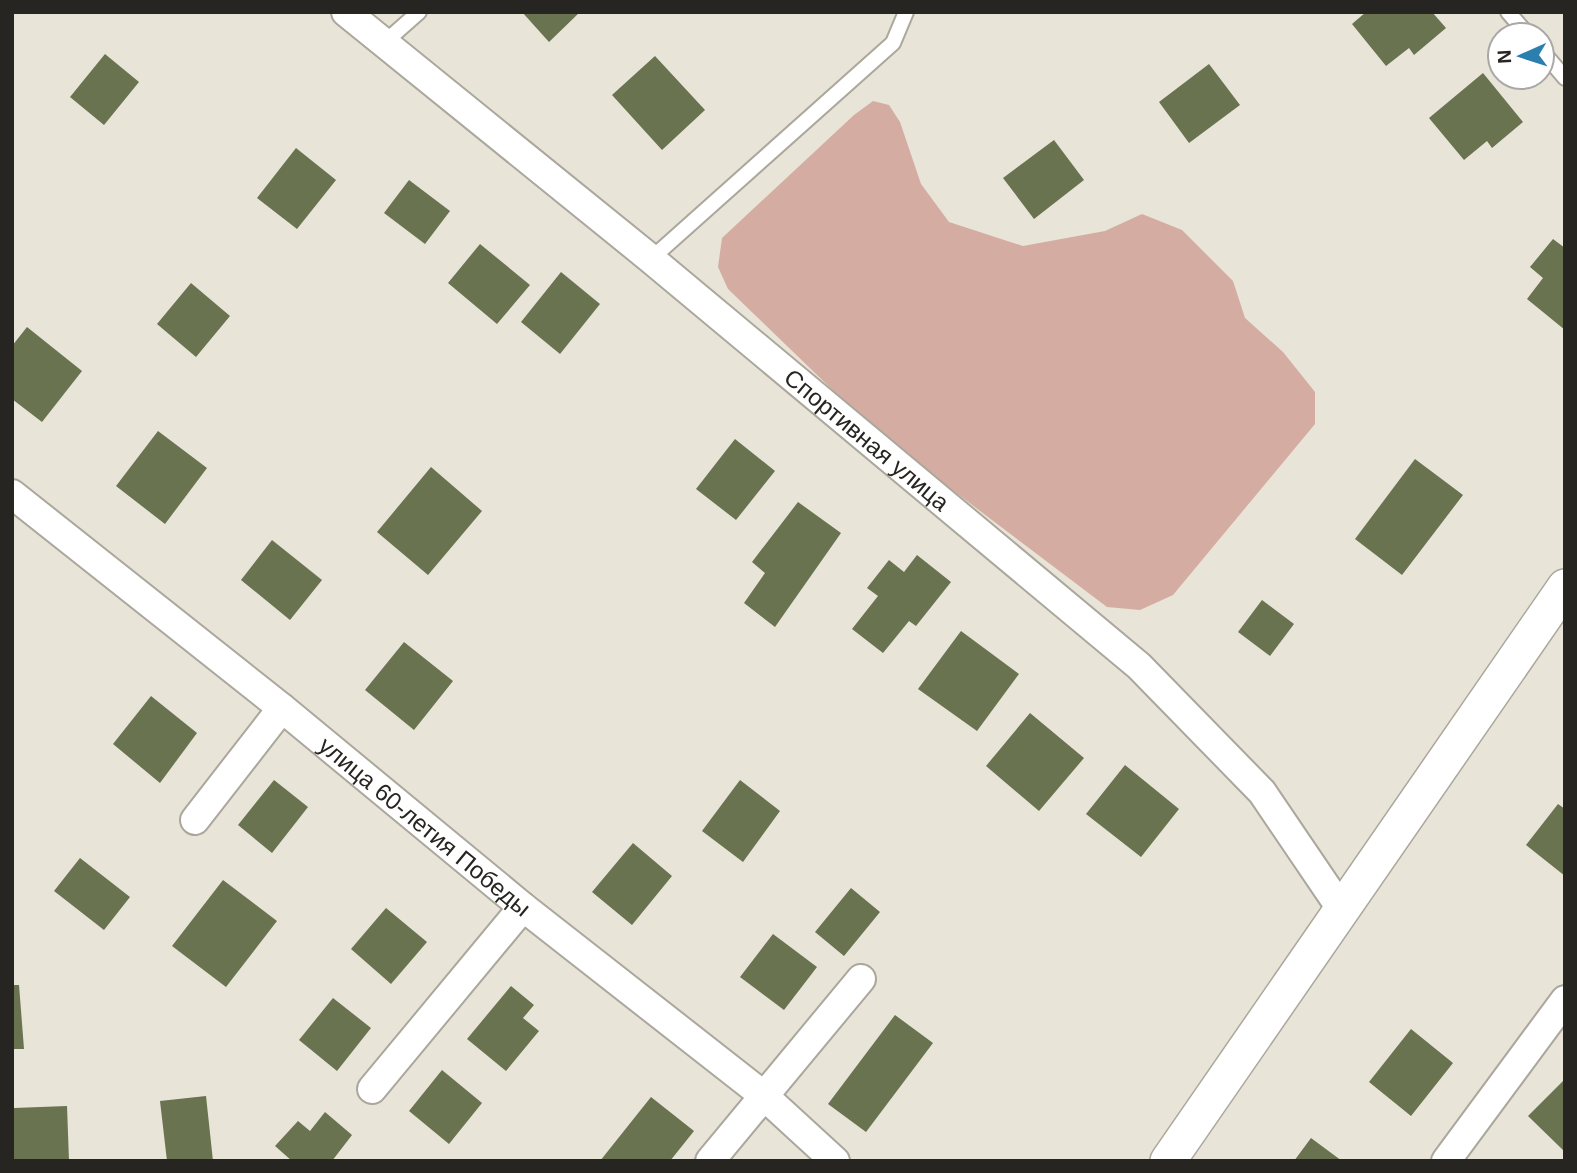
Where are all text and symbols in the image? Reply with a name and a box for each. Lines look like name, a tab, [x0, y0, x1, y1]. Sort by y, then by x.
north arrow	[1486, 21, 1556, 91]
text: N	[1494, 49, 1515, 64]
street label: Спортивная улица	[779, 363, 955, 516]
street label: улица 60-летия Победы	[314, 731, 536, 921]

